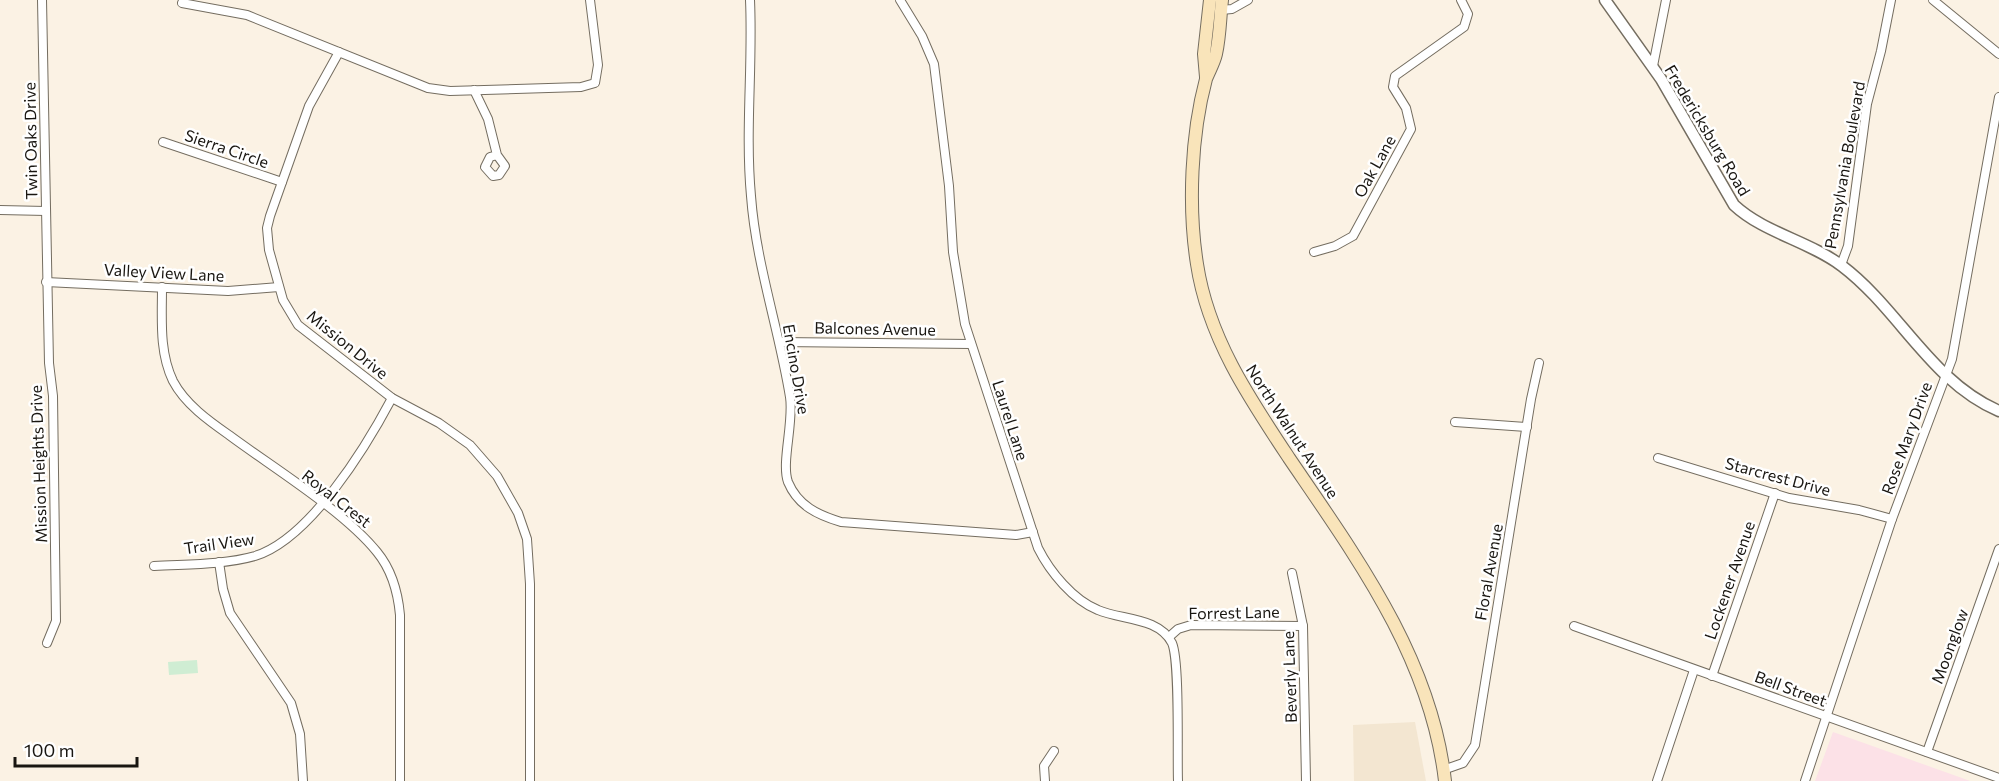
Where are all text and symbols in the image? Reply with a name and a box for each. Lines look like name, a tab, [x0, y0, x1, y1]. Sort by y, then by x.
street label: Fredericksburg Road	[1661, 61, 1755, 199]
street label: Pennsylvania Boulevard	[1820, 80, 1868, 250]
street label: Twin Oaks Drive	[19, 82, 41, 200]
street label: Sierra Circle	[182, 125, 272, 171]
street label: Oak Lane	[1349, 132, 1399, 200]
street label: Valley View Lane	[103, 259, 225, 285]
street label: Mission Drive	[304, 306, 392, 382]
street label: Balcones Avenue	[814, 317, 936, 339]
street label: Encino Drive	[780, 322, 814, 416]
street label: North Walnut Avenue	[1243, 361, 1343, 501]
street label: Laurel Lane	[989, 377, 1033, 463]
street label: Rose Mary Drive	[1877, 379, 1935, 497]
street label: Mission Heights Drive	[26, 385, 50, 543]
street label: Starcrest Drive	[1723, 453, 1833, 499]
street label: Royal Crest	[299, 465, 376, 531]
street label: Lockener Avenue	[1700, 518, 1758, 642]
street label: Floral Avenue	[1470, 522, 1506, 622]
street label: Trail View	[183, 529, 256, 557]
street label: Forrest Lane	[1188, 602, 1280, 622]
street label: Moonglow	[1927, 606, 1971, 686]
street label: Beverly Lane	[1278, 631, 1300, 723]
street label: Bell Street	[1752, 666, 1830, 710]
scale bar	[15, 730, 136, 768]
text: 100 m	[24, 739, 74, 761]

